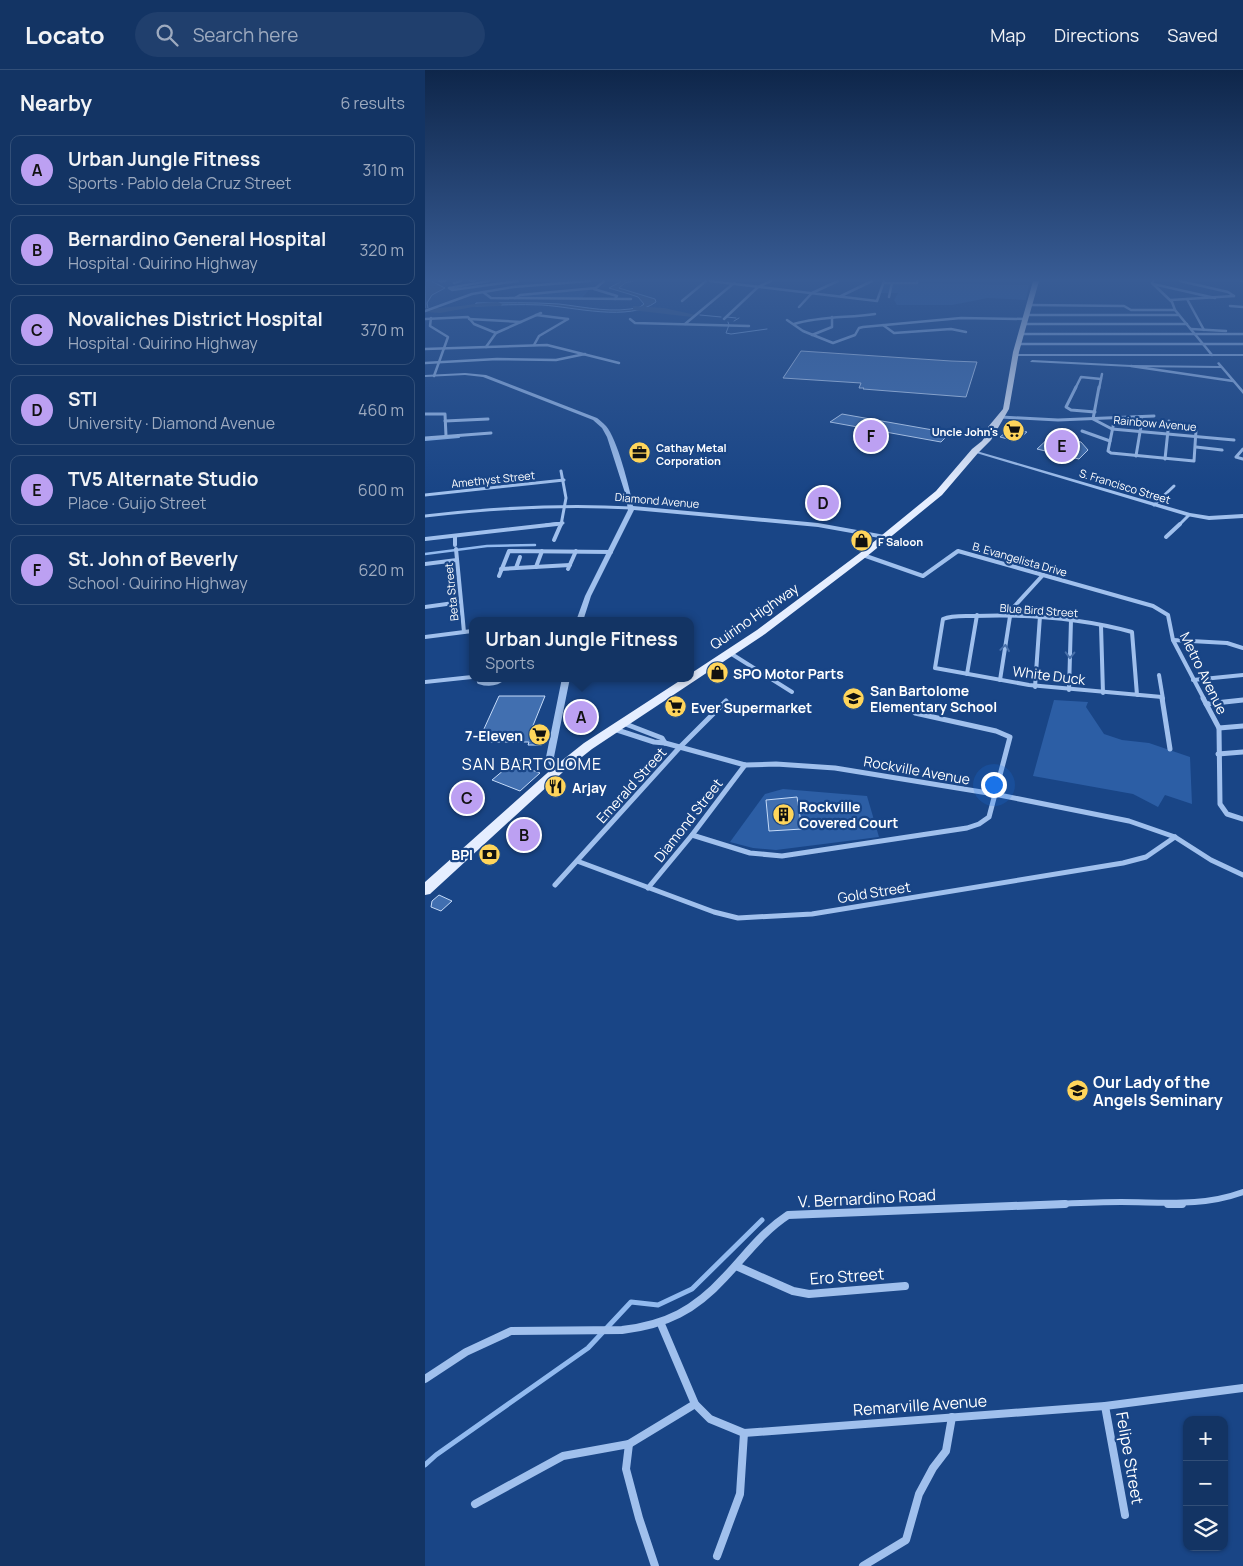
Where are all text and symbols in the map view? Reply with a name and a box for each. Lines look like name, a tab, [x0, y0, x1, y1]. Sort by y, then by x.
search box	[135, 12, 485, 57]
text: Locato	[25, 18, 105, 51]
icon: search	[153, 21, 181, 49]
text: Search here	[193, 22, 298, 48]
text: Map	[990, 23, 1026, 47]
text: Directions	[1054, 23, 1139, 47]
text: Saved	[1167, 23, 1218, 47]
text: Nearby	[20, 89, 92, 117]
text: 6 results	[340, 92, 405, 114]
text: Urban Jungle Fitness	[68, 146, 260, 172]
text: A	[32, 159, 42, 181]
text: 310 m	[362, 159, 404, 181]
text: Sports · Pablo dela Cruz Street	[68, 172, 292, 194]
text: Bernardino General Hospital	[68, 226, 326, 252]
text: B	[32, 239, 42, 261]
text: 320 m	[360, 239, 404, 261]
text: Hospital · Quirino Highway	[68, 252, 258, 274]
text: Novaliches District Hospital	[68, 306, 323, 332]
text: C	[31, 319, 43, 341]
text: 370 m	[361, 319, 404, 341]
text: Hospital · Quirino Highway	[68, 332, 258, 354]
text: STI	[68, 386, 97, 412]
text: D	[31, 399, 43, 421]
text: 460 m	[358, 399, 404, 421]
text: University · Diamond Avenue	[68, 412, 275, 434]
street label: Rainbow Avenue	[1113, 412, 1198, 434]
pin: F	[855, 417, 887, 455]
supermarket icon: Uncle John's	[1002, 419, 1026, 443]
place label: Uncle John's	[932, 424, 998, 439]
pin: E	[1046, 427, 1078, 465]
place label: Cathay Metal Corporation	[656, 440, 727, 468]
office icon: Cathay Metal Corporation	[628, 441, 652, 465]
street label: S. Francisco Street	[1078, 465, 1172, 507]
text: TV5 Alternate Studio	[68, 466, 259, 492]
street label: Amethyst Street	[450, 467, 536, 491]
text: E	[32, 479, 42, 501]
text: 600 m	[358, 479, 404, 501]
pin: D	[807, 484, 839, 522]
street label: Diamond Avenue	[614, 489, 700, 511]
text: Place · Guijo Street	[68, 492, 206, 514]
shop icon: F Saloon	[850, 529, 874, 553]
place label: F Saloon	[878, 534, 923, 549]
street label: B. Evangelista Drive	[971, 538, 1070, 580]
text: St. John of Beverly	[68, 546, 238, 572]
text: F	[33, 559, 41, 581]
text: 620 m	[358, 559, 404, 581]
street label: Beta Street	[440, 562, 462, 622]
text: School · Quirino Highway	[68, 572, 248, 594]
street label: Quirino Highway	[706, 578, 803, 654]
street label: Blue Bird Street	[999, 600, 1079, 620]
popup	[469, 617, 694, 682]
text: Urban Jungle Fitness	[485, 626, 678, 652]
street label: Metro Avenue	[1176, 629, 1232, 717]
one-way arrow	[999, 643, 1010, 651]
one-way arrow	[1065, 651, 1076, 659]
text: Sports	[485, 652, 535, 674]
shop icon: SPO Motor Parts	[705, 661, 729, 685]
street label: White Duck	[1011, 661, 1088, 689]
place label: SPO Motor Parts	[733, 664, 844, 683]
place label: San Bartolome Elementary School	[870, 681, 997, 716]
school or university icon: San Bartolome Elementary School	[842, 686, 866, 710]
supermarket icon: Ever Supermarket	[663, 695, 687, 719]
pin: A	[565, 698, 597, 736]
place label: Ever Supermarket	[691, 698, 812, 717]
supermarket icon: 7-Eleven	[527, 723, 551, 747]
place label: 7-Eleven	[465, 726, 523, 745]
street label: Emerald Street	[592, 743, 670, 827]
street label: Rockville Avenue	[862, 751, 972, 789]
district label: SAN BARTOLOME	[462, 753, 602, 775]
your location	[981, 772, 1007, 798]
street label: Diamond Street	[649, 774, 727, 866]
restaurant icon: Arjay	[544, 775, 568, 799]
place label: Arjay	[572, 778, 607, 797]
pin: C	[451, 779, 483, 817]
place label: Rockville Covered Court	[799, 797, 898, 832]
building icon: Rockville Covered Court	[771, 802, 795, 826]
pin: B	[508, 816, 540, 854]
bank icon: BPI	[477, 842, 501, 866]
place label: BPI	[451, 845, 473, 864]
street label: Gold Street	[836, 877, 912, 907]
place label: Our Lady of the Angels Seminary	[1093, 1071, 1223, 1111]
school or university icon: Our Lady of the Angels Seminary	[1065, 1079, 1089, 1103]
street label: V. Bernardino Road	[797, 1183, 937, 1213]
street label: Ero Street	[809, 1262, 885, 1290]
street label: Remarville Avenue	[852, 1389, 988, 1421]
street label: Felipe Street	[1111, 1410, 1149, 1506]
map controls	[1183, 1416, 1228, 1551]
button: +	[1183, 1416, 1228, 1461]
button: −	[1183, 1461, 1228, 1506]
button: layers	[1183, 1506, 1228, 1551]

